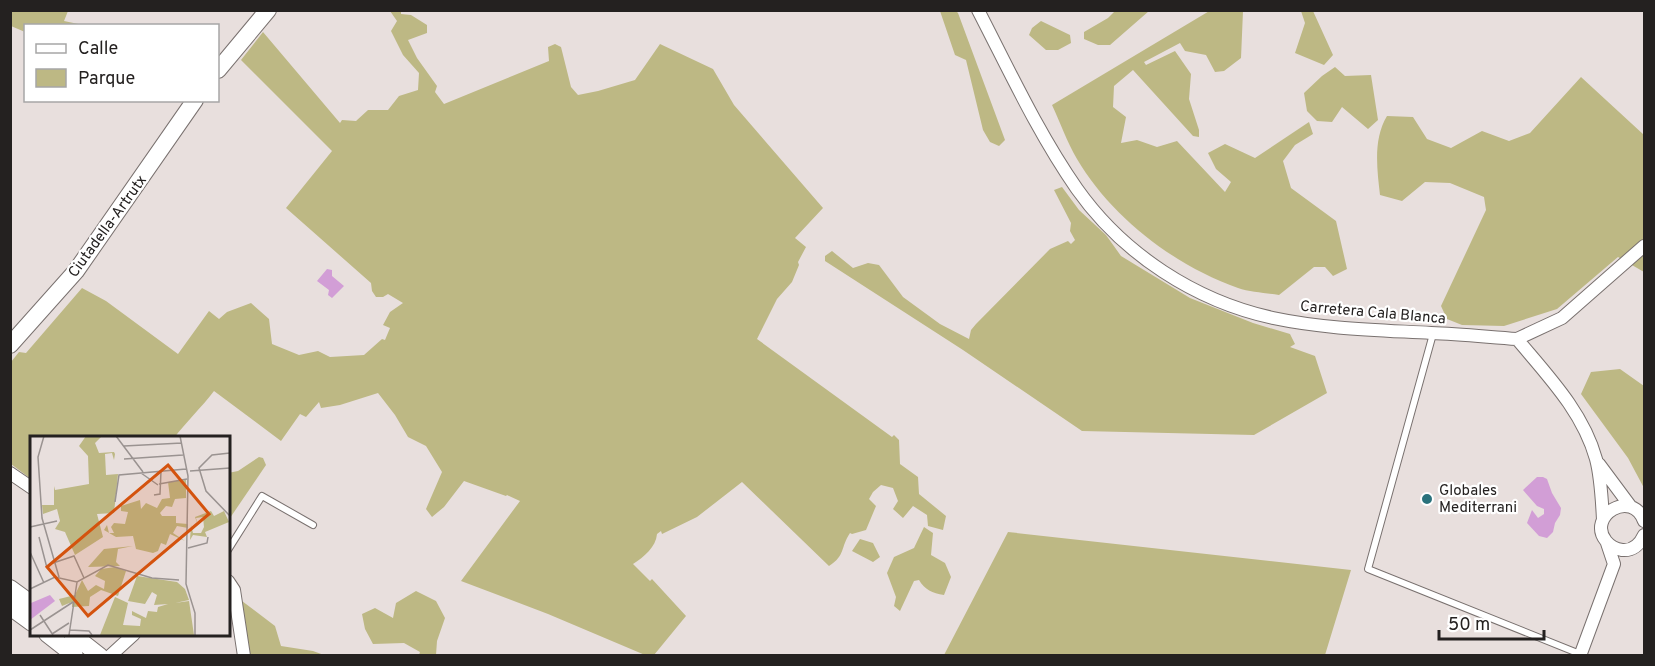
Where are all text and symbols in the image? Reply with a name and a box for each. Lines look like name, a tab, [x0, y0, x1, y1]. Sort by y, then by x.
legend	[24, 24, 219, 102]
text: Calle	[78, 38, 118, 61]
text: Parque	[78, 68, 135, 91]
street label: Ciutadella-Artrutx	[65, 172, 152, 282]
street label: Carretera Cala Blanca	[1299, 298, 1447, 329]
inset map	[30, 436, 230, 636]
place label: Globales Mediterrani	[1439, 482, 1517, 518]
marker: Globales Mediterrani	[1420, 492, 1434, 506]
scale bar	[1439, 603, 1544, 641]
text: 50 m	[1448, 614, 1490, 637]

